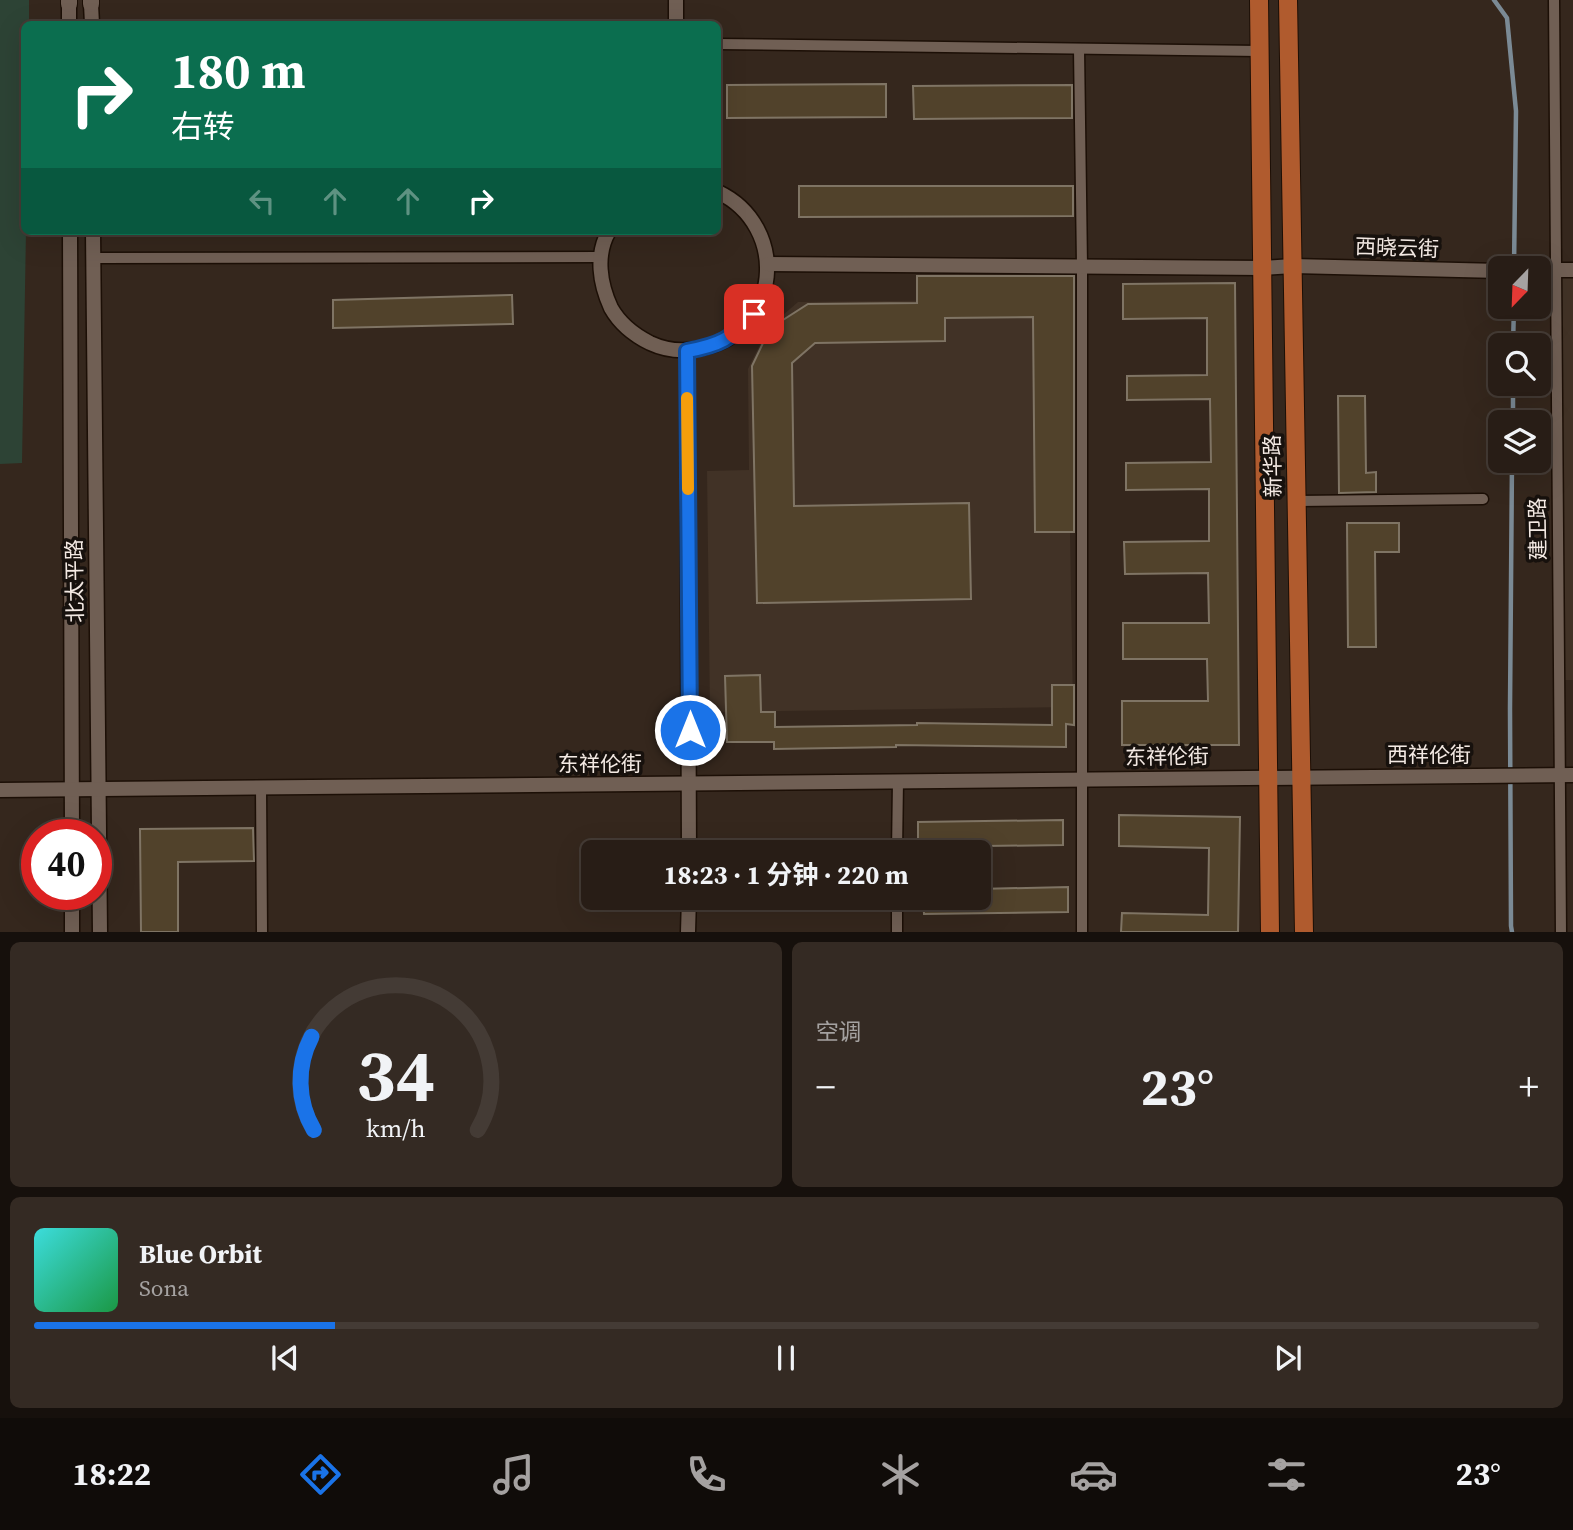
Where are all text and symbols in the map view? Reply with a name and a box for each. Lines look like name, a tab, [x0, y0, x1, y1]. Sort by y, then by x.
text: 180 m	[171, 37, 306, 104]
icon: right	[56, 49, 147, 140]
text: 右转	[171, 105, 235, 149]
icon: left	[243, 182, 281, 220]
icon: ahead	[316, 182, 354, 220]
icon: ahead	[389, 182, 427, 220]
icon: right	[462, 182, 500, 220]
street label: 西晓云街	[1355, 232, 1439, 263]
north arrow	[1488, 256, 1550, 318]
map controls	[1488, 256, 1551, 473]
pin	[724, 284, 784, 344]
icon: arrive	[735, 295, 773, 333]
button: search	[1488, 333, 1551, 396]
button: layers	[1488, 410, 1551, 473]
street label: 新华路	[1257, 434, 1288, 498]
street label: 建卫路	[1522, 497, 1553, 561]
street label: 北太平路	[59, 539, 90, 623]
position arrow	[653, 693, 727, 767]
street label: 西祥伦街	[1387, 740, 1471, 769]
street label: 东祥伦街	[1125, 741, 1209, 772]
street label: 东祥伦街	[558, 749, 642, 778]
speed limit sign: 40	[21, 819, 112, 910]
text: 18:23 · 1 分钟 · 220 m	[663, 857, 909, 893]
text: 空调	[816, 1016, 862, 1048]
text: 34	[356, 1026, 435, 1125]
text: 23°	[1141, 1051, 1214, 1122]
text: −	[816, 1061, 836, 1113]
text: +	[1519, 1061, 1539, 1113]
text: km/h	[366, 1111, 426, 1145]
text: Blue Orbit	[139, 1236, 262, 1272]
text: Sona	[139, 1272, 189, 1304]
icon: previous	[266, 1339, 304, 1377]
icon: pause	[767, 1339, 805, 1377]
icon: next	[1269, 1339, 1307, 1377]
icon: directions	[296, 1450, 345, 1499]
icon: music	[489, 1450, 538, 1499]
icon: phone	[682, 1450, 731, 1499]
icon: climate	[876, 1450, 925, 1499]
icon: car	[1069, 1450, 1118, 1499]
icon: filters	[1262, 1450, 1311, 1499]
text: 18:22	[72, 1452, 151, 1496]
text: 23°	[1456, 1452, 1501, 1496]

